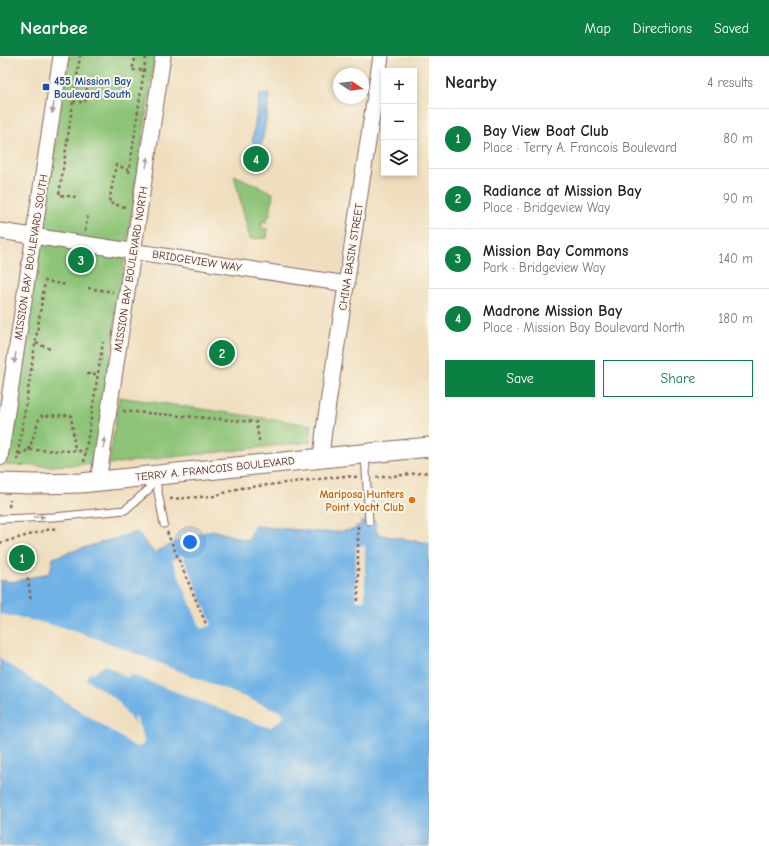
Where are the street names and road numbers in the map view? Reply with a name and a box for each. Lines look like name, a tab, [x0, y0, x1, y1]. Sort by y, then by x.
street label: MISSION BAY BOULEVARD SOUTH	[11, 173, 51, 341]
street label: MISSION BAY BOULEVARD NORTH	[111, 185, 151, 353]
street label: CHINA BASIN STREET	[336, 202, 366, 311]
street label: BRIDGEVIEW WAY	[151, 248, 243, 275]
street label: TERRY A. FRANCOIS BOULEVARD	[135, 454, 295, 484]

